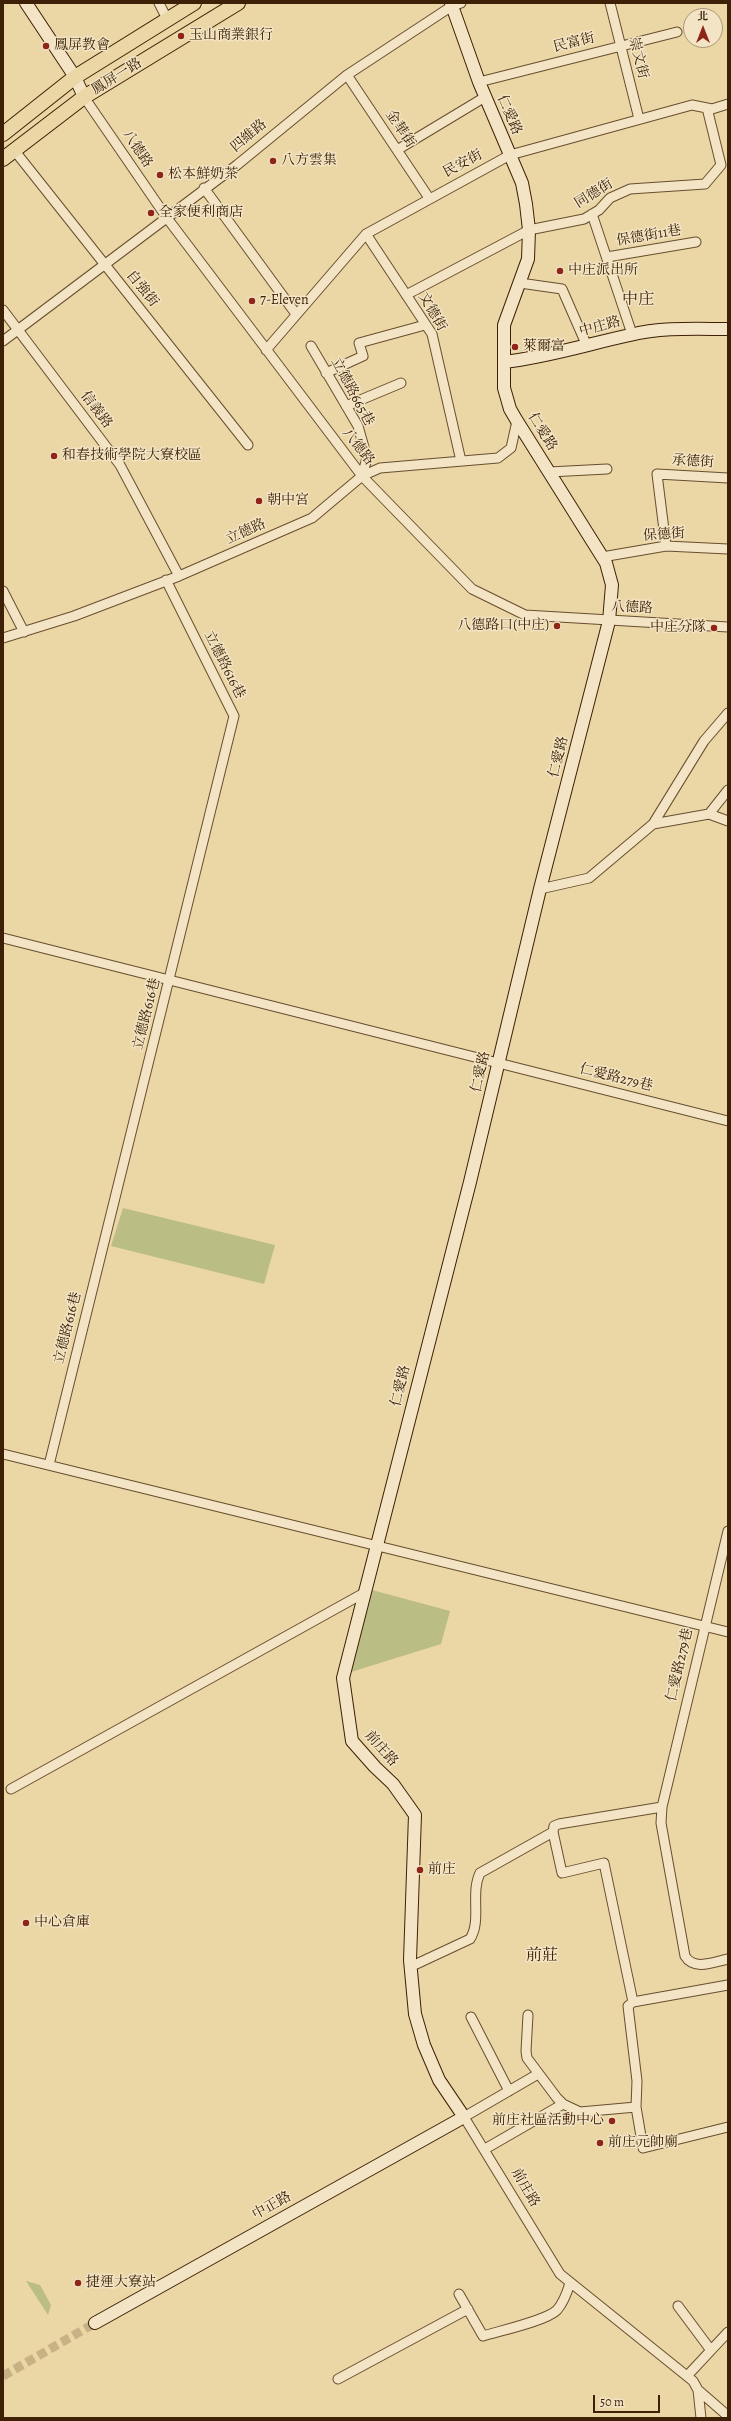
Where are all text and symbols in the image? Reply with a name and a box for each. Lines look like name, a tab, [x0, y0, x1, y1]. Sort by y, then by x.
north arrow	[683, 8, 723, 48]
text: 北	[698, 9, 709, 24]
place label: 玉山商業銀行	[189, 28, 273, 44]
street label: 民富街	[552, 30, 596, 56]
marker: 玉山商業銀行	[176, 31, 186, 41]
street label: 崇文街	[625, 36, 651, 80]
place label: 鳳屏教會	[54, 38, 110, 54]
marker: 鳳屏教會	[41, 41, 51, 51]
street label: 鳳屏一路	[89, 55, 145, 99]
street label: 仁愛路	[493, 92, 525, 138]
street label: 金華街	[381, 107, 419, 151]
street label: 四維路	[228, 116, 270, 156]
street label: 八德路	[118, 127, 156, 171]
street label: 民安街	[441, 147, 485, 181]
place label: 八方雲集	[281, 153, 337, 169]
marker: 八方雲集	[268, 156, 278, 166]
place label: 松本鮮奶茶	[168, 167, 238, 183]
marker: 松本鮮奶茶	[155, 170, 165, 180]
street label: 同德街	[572, 176, 616, 212]
place label: 全家便利商店	[159, 205, 243, 221]
marker: 全家便利商店	[146, 208, 156, 218]
street label: 保德街11巷	[615, 222, 683, 250]
place label: 中庄派出所	[568, 263, 638, 279]
marker: 中庄派出所	[555, 266, 565, 276]
street label: 自強街	[122, 267, 162, 311]
street label: 文德街	[414, 290, 450, 334]
district label: 中庄	[622, 290, 654, 310]
place label: 7-Eleven	[260, 293, 309, 309]
marker: 7-Eleven	[247, 296, 257, 306]
street label: 中庄路	[578, 313, 622, 341]
place label: 萊爾富	[523, 339, 565, 355]
marker: 萊爾富	[510, 342, 520, 352]
street label: 立德路665巷	[327, 355, 377, 429]
street label: 信義路	[77, 388, 115, 432]
street label: 仁愛路	[524, 410, 560, 454]
street label: 八德路	[338, 425, 378, 469]
place label: 和春技術學院大寮校區	[62, 448, 202, 464]
marker: 和春技術學院大寮校區	[49, 451, 59, 461]
street label: 承德街	[672, 453, 714, 471]
place label: 朝中宮	[267, 493, 309, 509]
marker: 朝中宮	[254, 496, 264, 506]
street label: 立德路	[223, 516, 269, 548]
street label: 保德街	[642, 525, 686, 545]
street label: 八德路	[611, 599, 653, 617]
place label: 八德路口(中庄)	[457, 618, 549, 634]
place label: 中庄分隊	[650, 620, 706, 636]
marker: 八德路口(中庄)	[552, 621, 562, 631]
marker: 中庄分隊	[709, 623, 719, 633]
street label: 立德路616巷	[200, 628, 248, 702]
street label: 仁愛路	[546, 735, 572, 779]
street label: 立德路616巷	[130, 976, 164, 1052]
street label: 仁愛路	[468, 1050, 494, 1094]
street label: 仁愛路279巷	[578, 1061, 654, 1095]
street label: 立德路616巷	[51, 1290, 85, 1366]
street label: 仁愛路	[388, 1364, 414, 1408]
street label: 仁愛路279巷	[663, 1627, 697, 1703]
street label: 前庄路	[361, 1728, 401, 1770]
place label: 前庄	[428, 1862, 456, 1878]
marker: 前庄	[415, 1865, 425, 1875]
place label: 中心倉庫	[34, 1915, 90, 1931]
marker: 中心倉庫	[21, 1918, 31, 1928]
district label: 前莊	[526, 1946, 558, 1966]
place label: 前庄社區活動中心	[492, 2113, 604, 2129]
marker: 前庄社區活動中心	[607, 2116, 617, 2126]
place label: 前庄元帥廟	[608, 2135, 678, 2151]
marker: 前庄元帥廟	[595, 2138, 605, 2148]
street label: 前庄路	[507, 2166, 543, 2210]
street label: 中正路	[250, 2188, 294, 2224]
place label: 捷運大寮站	[86, 2275, 156, 2291]
marker: 捷運大寮站	[73, 2278, 83, 2288]
scale bar	[595, 2387, 662, 2413]
text: 50 m	[600, 2394, 624, 2410]

